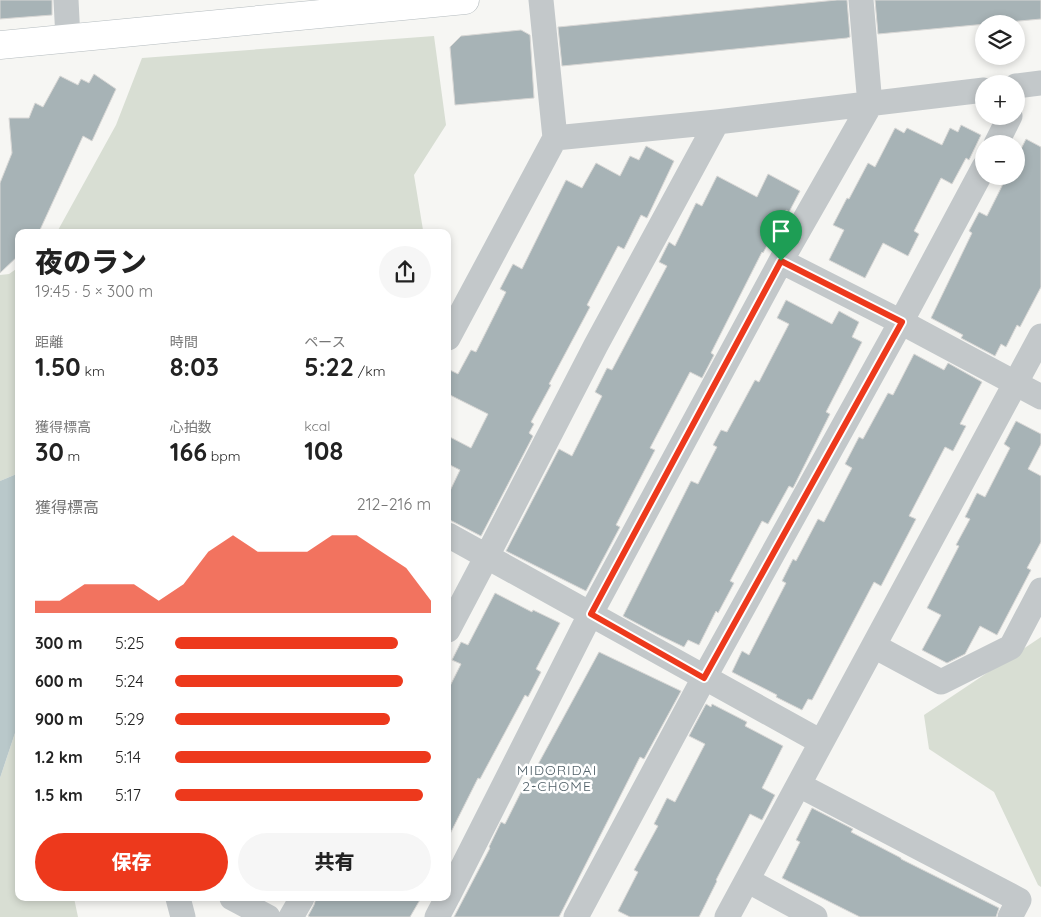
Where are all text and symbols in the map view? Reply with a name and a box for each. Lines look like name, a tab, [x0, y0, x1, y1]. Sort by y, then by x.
map controls	[975, 15, 1025, 185]
button: layers	[975, 15, 1025, 65]
button: +	[975, 75, 1025, 125]
button: −	[975, 135, 1025, 185]
pin	[760, 210, 802, 261]
icon: arrive	[767, 217, 795, 245]
text: 夜のラン	[35, 244, 147, 279]
button: share	[379, 246, 431, 298]
text: 19:45 · 5 × 300 m	[35, 281, 153, 301]
text: 距離	[35, 333, 63, 351]
text: 時間	[170, 333, 198, 351]
text: ペース	[304, 333, 346, 351]
text: 1.50	[35, 351, 81, 382]
text: 8:03	[170, 351, 219, 382]
text: 5:22	[304, 351, 354, 382]
text: km	[81, 362, 105, 380]
text: /km	[354, 362, 385, 380]
text: kcal	[304, 417, 330, 435]
text: 獲得標高	[35, 418, 91, 436]
text: 心拍数	[170, 418, 212, 436]
text: 108	[304, 435, 343, 466]
text: 30	[35, 436, 64, 467]
text: 166	[170, 436, 207, 467]
text: m	[64, 447, 80, 465]
text: bpm	[207, 447, 241, 465]
text: 212–216 m	[357, 494, 431, 514]
text: 獲得標高	[35, 497, 99, 517]
text: 300 m	[35, 633, 82, 653]
text: 5:25	[115, 633, 144, 653]
text: 600 m	[35, 671, 83, 691]
text: 5:24	[115, 671, 144, 691]
text: 900 m	[35, 709, 83, 729]
text: 5:29	[115, 709, 145, 729]
text: 1.2 km	[35, 747, 83, 767]
text: 5:14	[115, 747, 141, 767]
district label: MIDORIDAI 2-CHOME	[517, 761, 597, 795]
text: 1.5 km	[35, 785, 83, 805]
text: 5:17	[115, 785, 141, 805]
button: 保存	[35, 833, 228, 891]
button: 共有	[238, 833, 431, 891]

